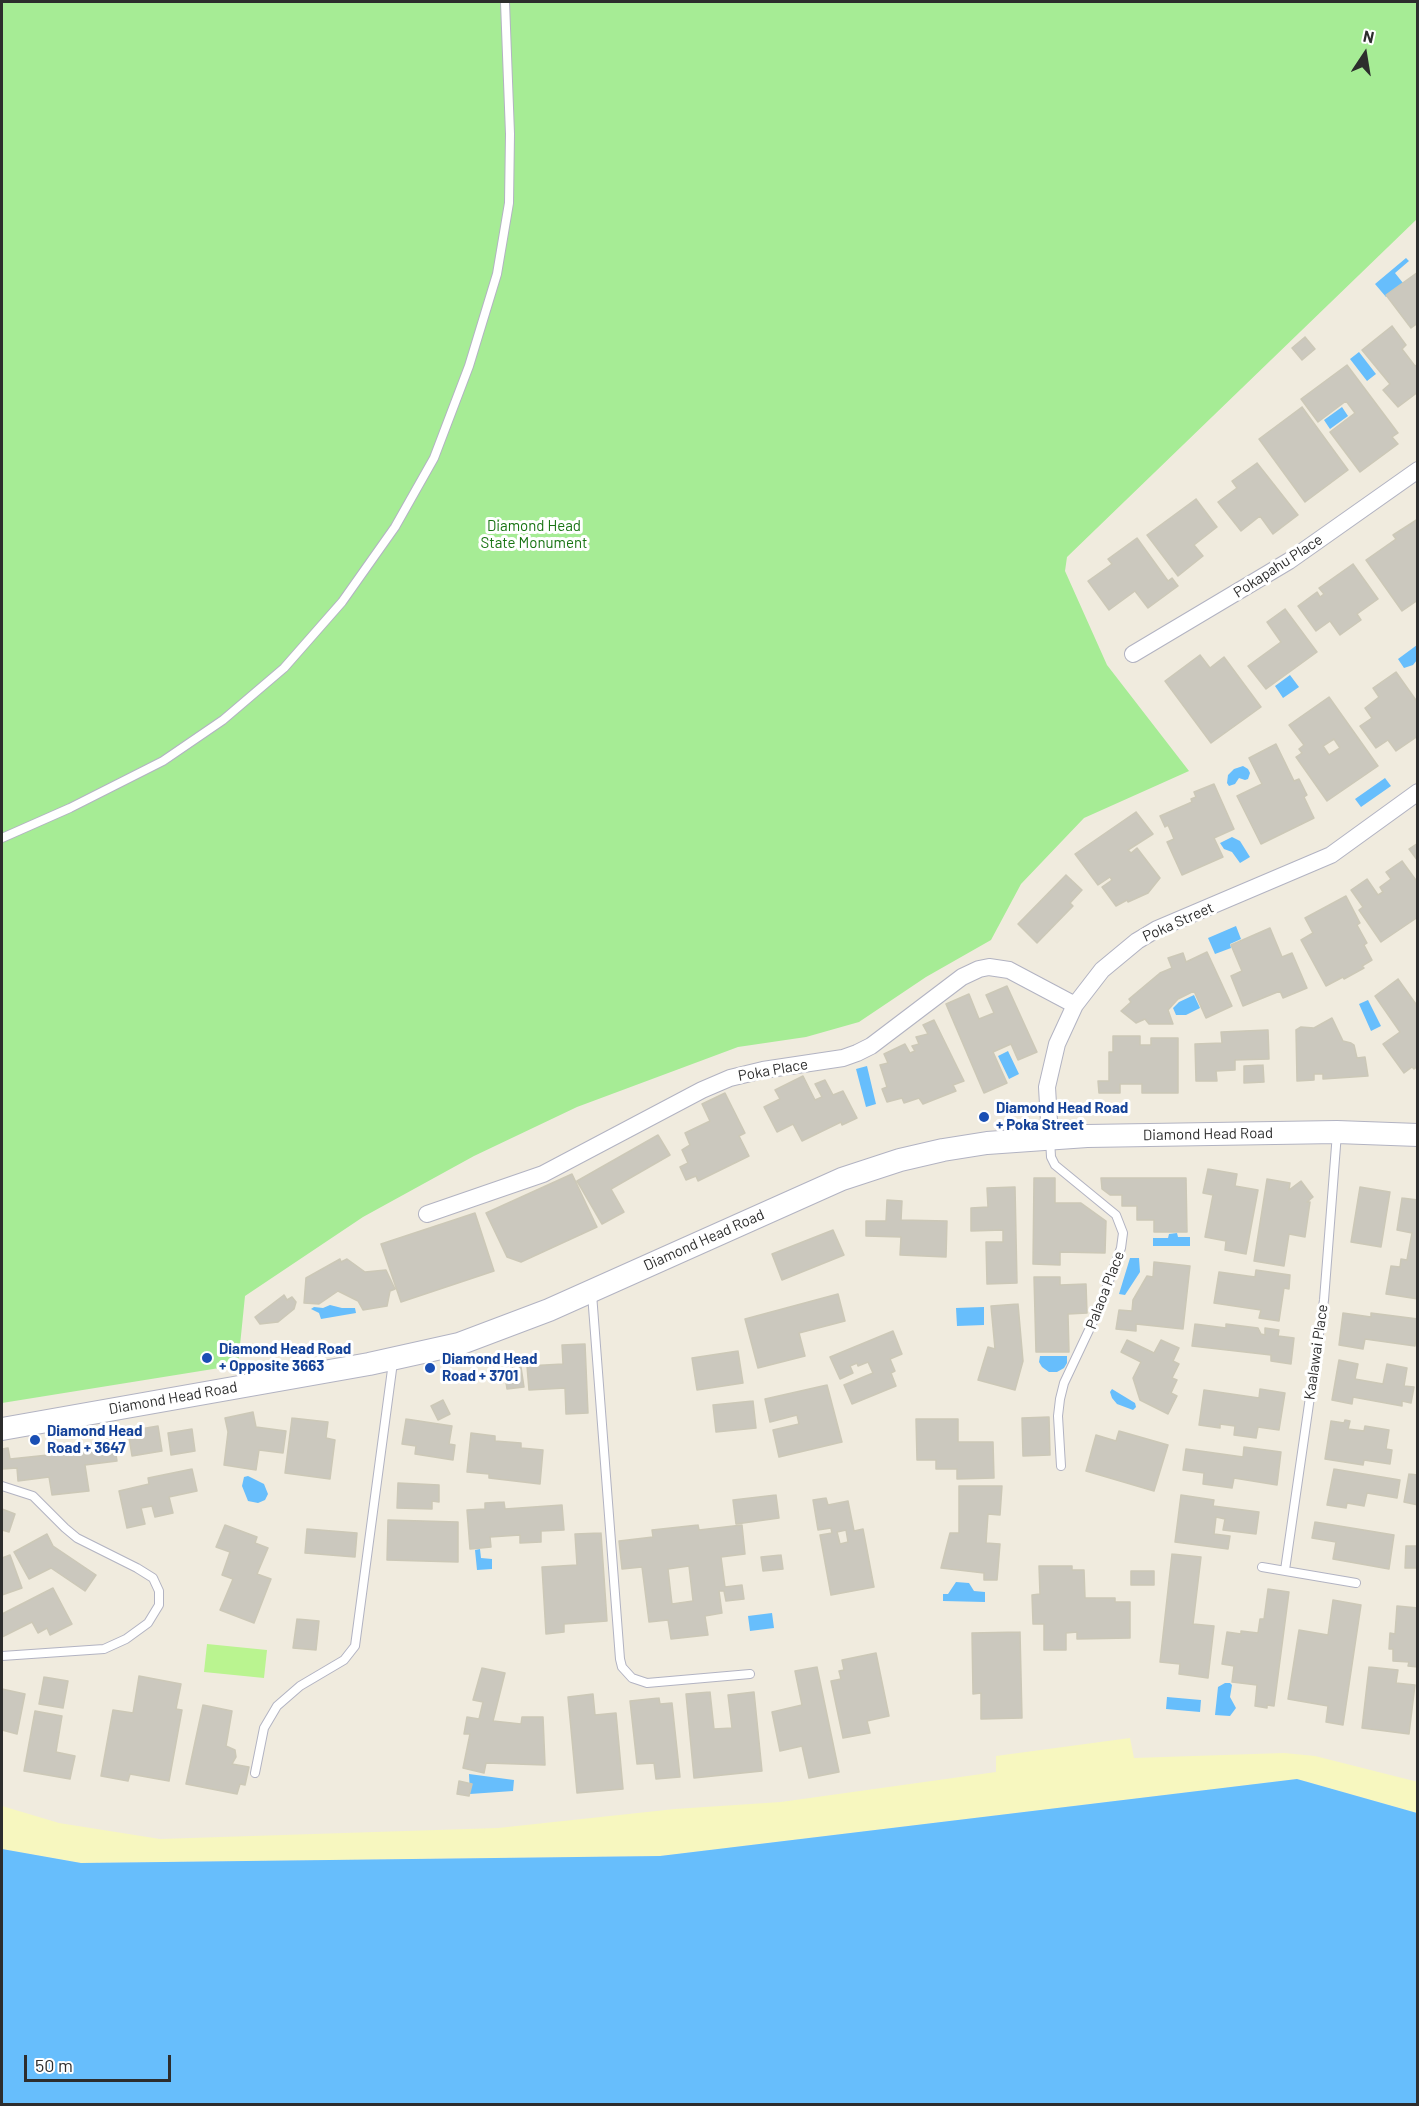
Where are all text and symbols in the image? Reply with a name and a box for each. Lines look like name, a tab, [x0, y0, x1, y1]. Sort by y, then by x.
north arrow	[1335, 24, 1395, 84]
text: N	[1362, 26, 1376, 46]
park label: Diamond Head State Monument	[481, 517, 587, 552]
street label: Pokapahu Place	[1230, 530, 1326, 602]
street label: Poka Street	[1140, 898, 1216, 946]
street label: Poka Place	[737, 1055, 809, 1085]
place label: Diamond Head Road + Poka Street	[996, 1099, 1128, 1134]
marker: Diamond Head Road + Poka Street	[977, 1110, 991, 1124]
street label: Diamond Head Road	[1143, 1124, 1273, 1144]
street label: Diamond Head Road	[641, 1205, 767, 1275]
street label: Palaoa Place	[1082, 1248, 1128, 1332]
street label: Kaalawai Place	[1300, 1303, 1332, 1401]
place label: Diamond Head Road + Opposite 3663	[219, 1340, 351, 1375]
place label: Diamond Head Road + 3701	[442, 1350, 537, 1385]
marker: Diamond Head Road + Opposite 3663	[200, 1351, 214, 1365]
marker: Diamond Head Road + 3701	[423, 1361, 437, 1375]
street label: Diamond Head Road	[107, 1378, 239, 1418]
place label: Diamond Head Road + 3647	[47, 1422, 142, 1457]
marker: Diamond Head Road + 3647	[28, 1433, 42, 1447]
scale bar	[27, 2043, 174, 2081]
text: 50 m	[35, 2054, 73, 2076]

